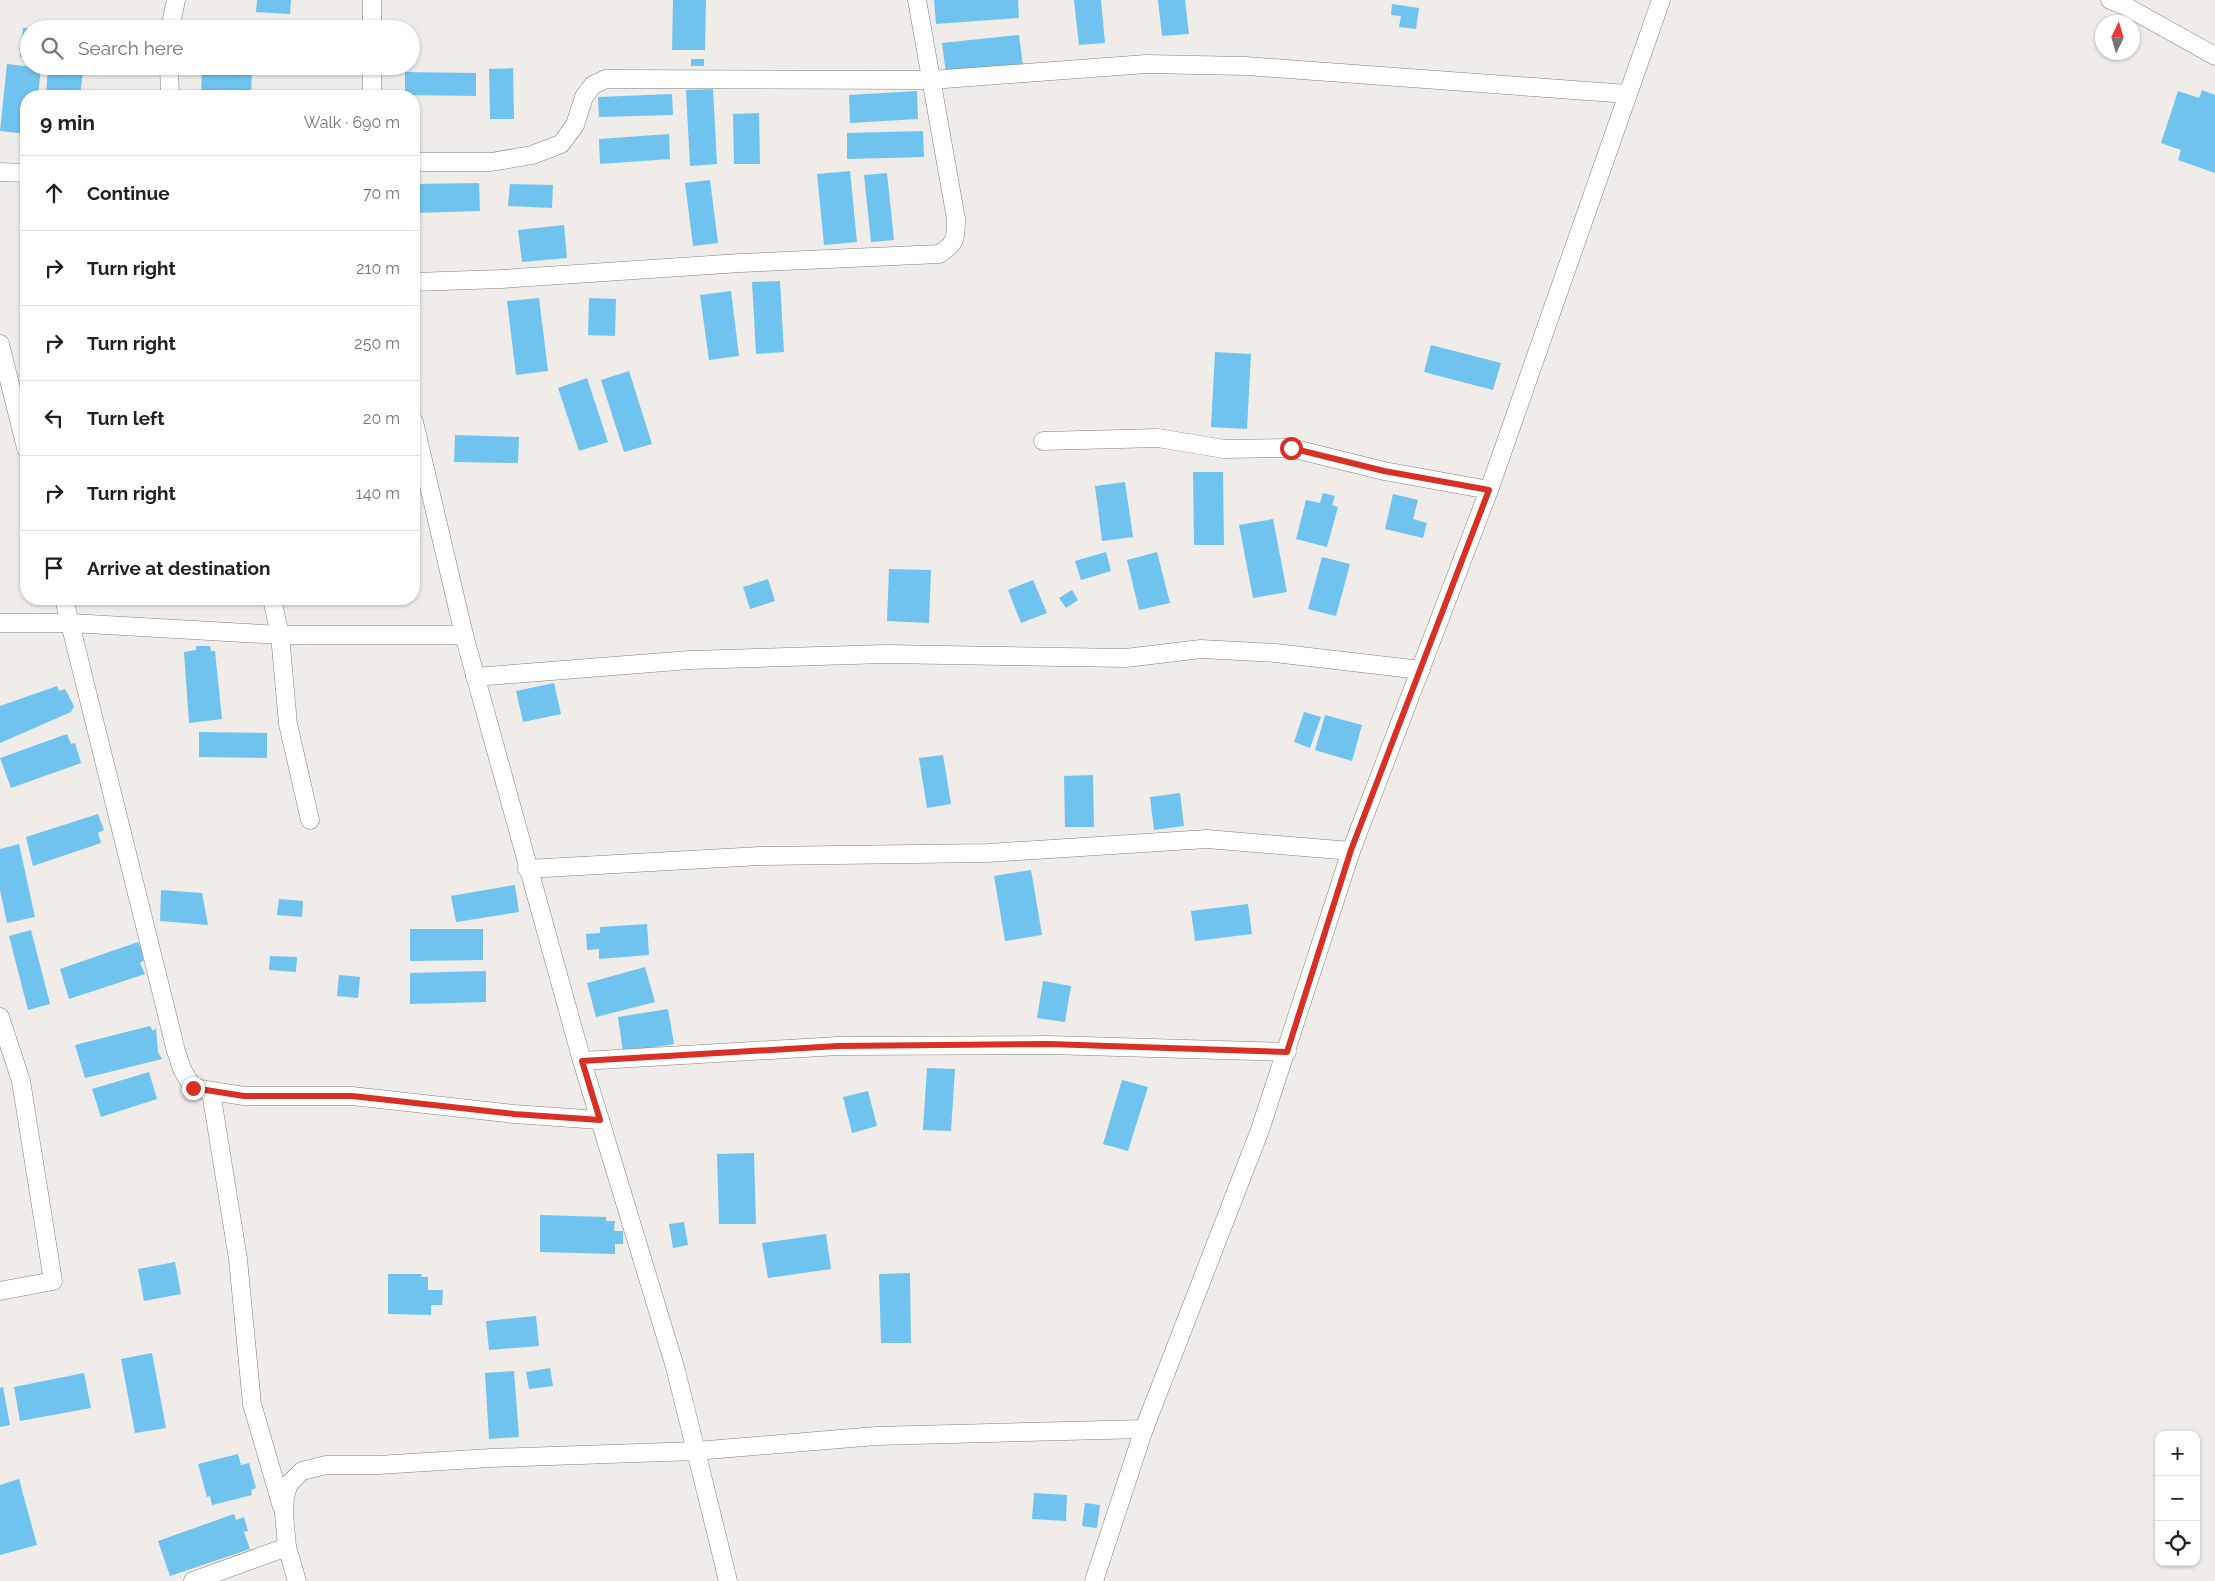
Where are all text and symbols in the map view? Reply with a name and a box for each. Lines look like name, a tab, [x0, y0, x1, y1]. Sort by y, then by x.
north arrow	[2095, 15, 2140, 60]
search box	[20, 20, 420, 75]
icon: search	[38, 34, 66, 62]
text: Search here	[78, 37, 184, 59]
text: 9 min	[40, 110, 95, 135]
text: Walk · 690 m	[304, 113, 400, 132]
icon: ahead	[40, 179, 68, 207]
text: Continue	[87, 182, 170, 204]
text: 70 m	[363, 184, 400, 203]
icon: right	[40, 254, 68, 282]
text: Turn right	[87, 257, 176, 279]
text: 210 m	[356, 259, 400, 278]
icon: right	[40, 329, 68, 357]
text: Turn right	[87, 332, 176, 354]
text: 250 m	[354, 334, 400, 353]
icon: left	[40, 404, 68, 432]
text: Turn left	[87, 407, 164, 429]
text: 20 m	[363, 409, 400, 428]
route start	[1280, 437, 1303, 460]
icon: right	[40, 479, 68, 507]
text: Turn right	[87, 482, 176, 504]
text: 140 m	[356, 484, 400, 503]
icon: arrive	[40, 554, 68, 582]
text: Arrive at destination	[87, 557, 271, 579]
route end	[182, 1077, 205, 1100]
map controls	[2155, 1431, 2200, 1566]
button: +	[2155, 1431, 2200, 1476]
button: −	[2155, 1476, 2200, 1521]
button: locate	[2155, 1521, 2200, 1566]

